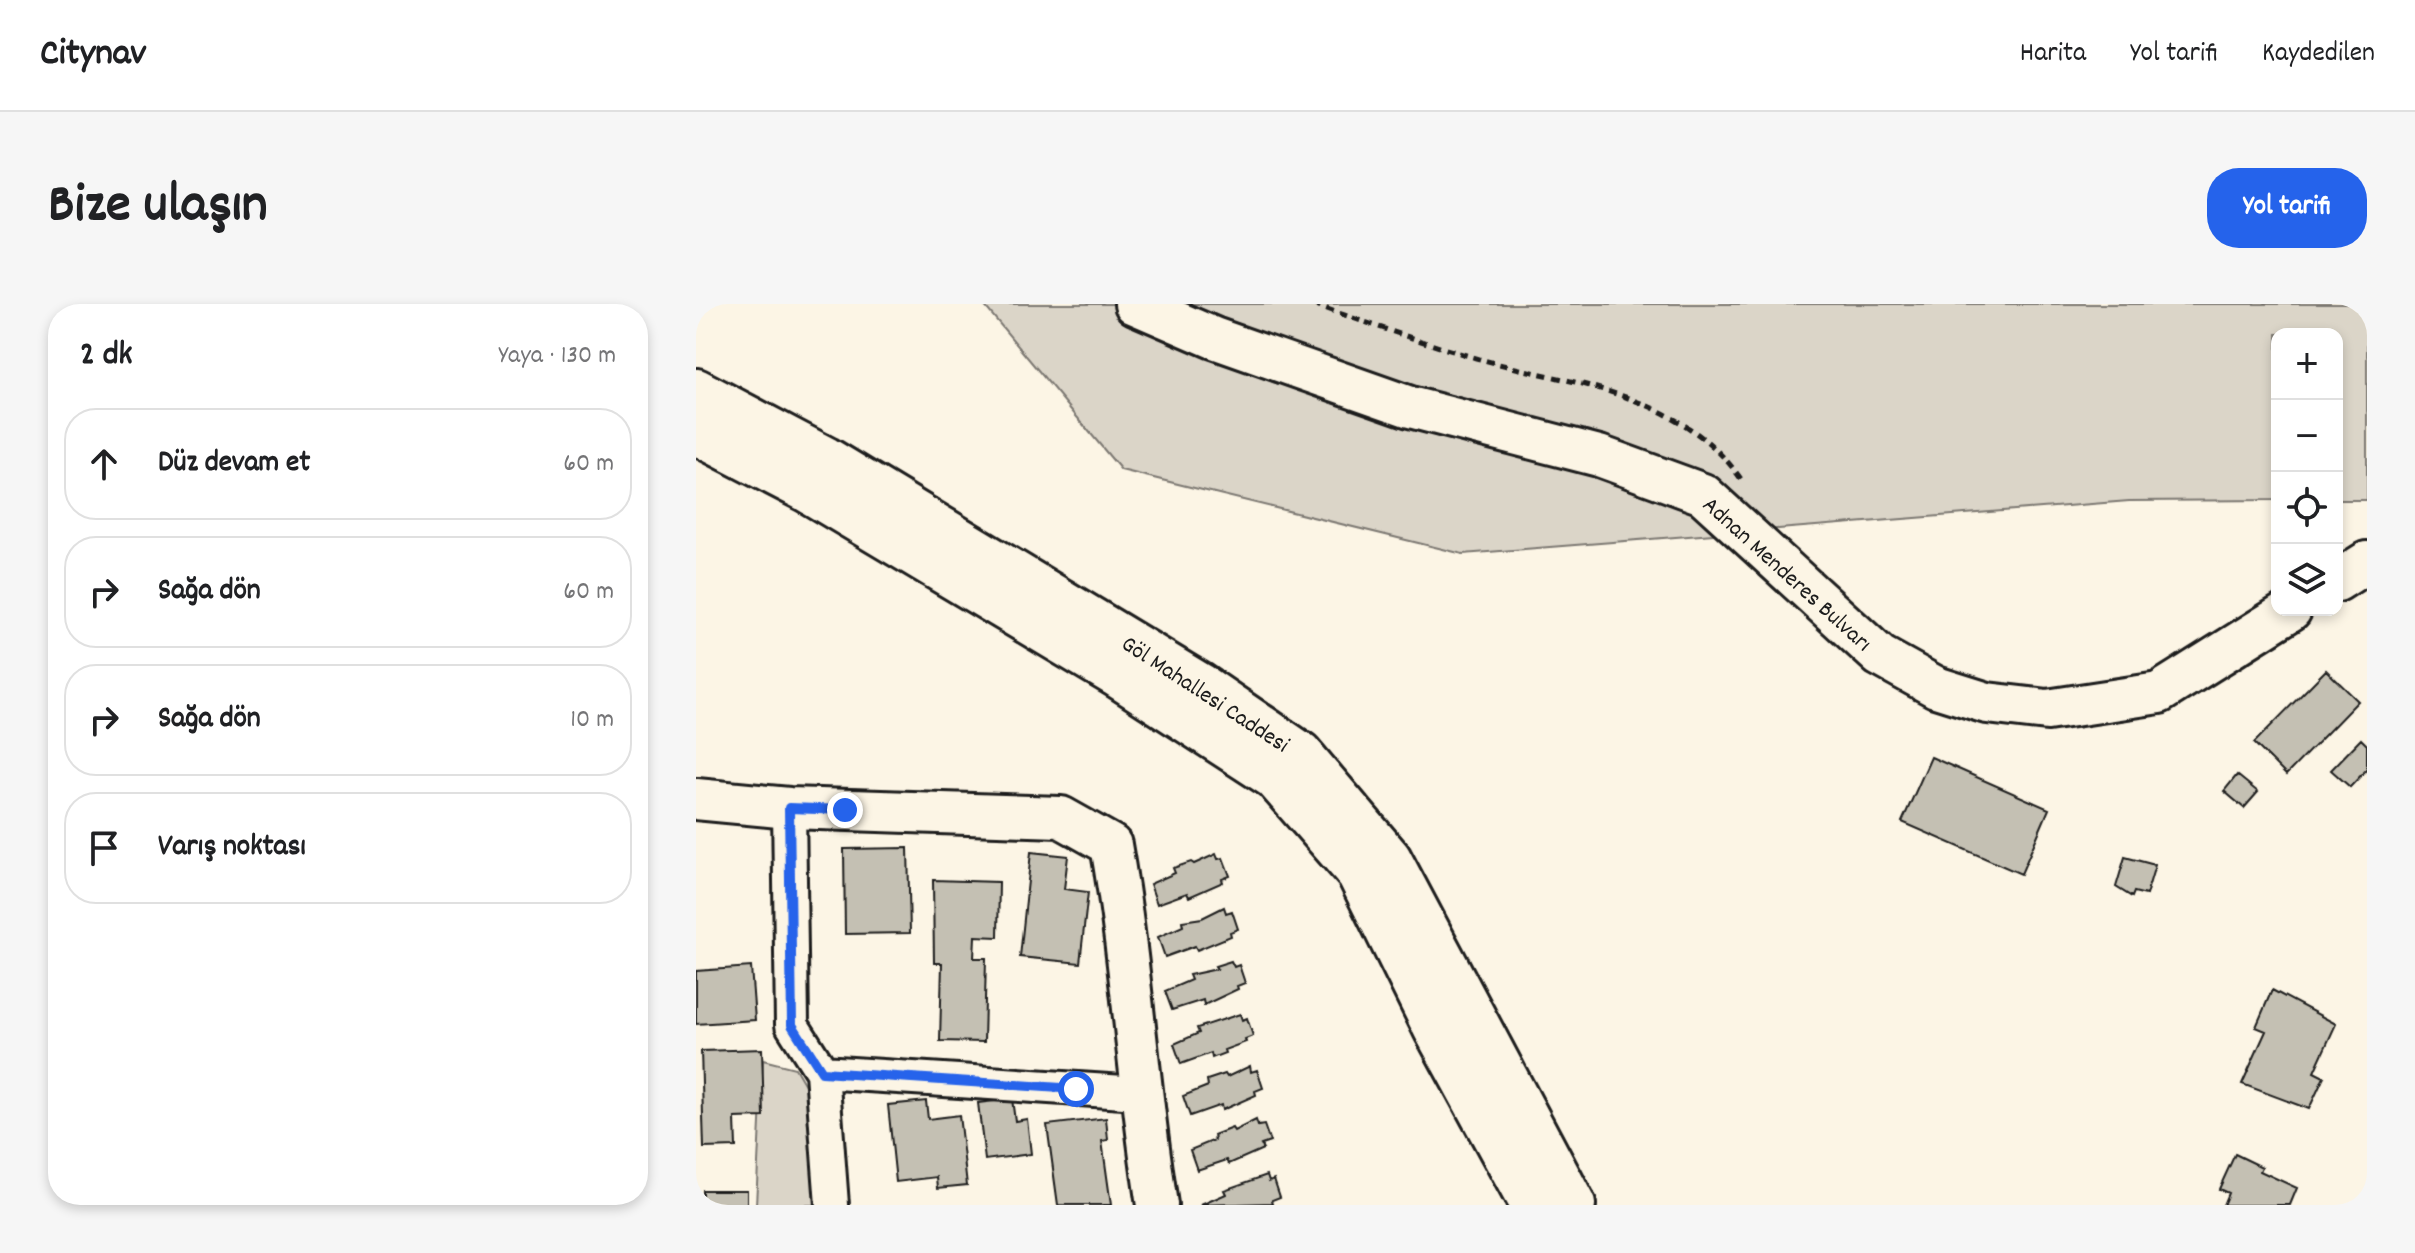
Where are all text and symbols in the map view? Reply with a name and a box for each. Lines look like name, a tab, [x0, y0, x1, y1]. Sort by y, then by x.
text: Citynav	[40, 28, 146, 83]
text: Harita	[2020, 35, 2086, 75]
text: Yol tarifi	[2130, 35, 2218, 75]
text: Kaydedilen	[2262, 35, 2375, 75]
text: Bize ulaşın	[48, 168, 268, 248]
button: Yol tarifi	[2207, 168, 2367, 248]
map controls	[2271, 328, 2343, 616]
button: +	[2271, 328, 2343, 400]
text: 2 dk	[80, 332, 133, 381]
text: Yaya · 130 m	[498, 338, 616, 375]
button: −	[2271, 400, 2343, 472]
icon: ahead	[82, 442, 126, 486]
text: Düz devam et	[158, 443, 310, 486]
text: 60 m	[563, 446, 614, 483]
button: locate	[2271, 472, 2343, 544]
street label: Adnan Menderes Bulvarı	[1694, 490, 1878, 661]
button: layers	[2271, 544, 2343, 616]
icon: right	[82, 570, 126, 614]
text: Sağa dön	[158, 571, 261, 614]
text: 60 m	[563, 574, 614, 611]
street label: Göl Mahallesi Caddesi	[1114, 628, 1295, 763]
icon: right	[82, 698, 126, 742]
text: Sağa dön	[158, 699, 261, 742]
text: 10 m	[570, 702, 614, 739]
route end	[827, 792, 863, 828]
icon: arrive	[82, 826, 126, 870]
text: Varış noktası	[158, 827, 306, 870]
route start	[1058, 1071, 1094, 1107]

